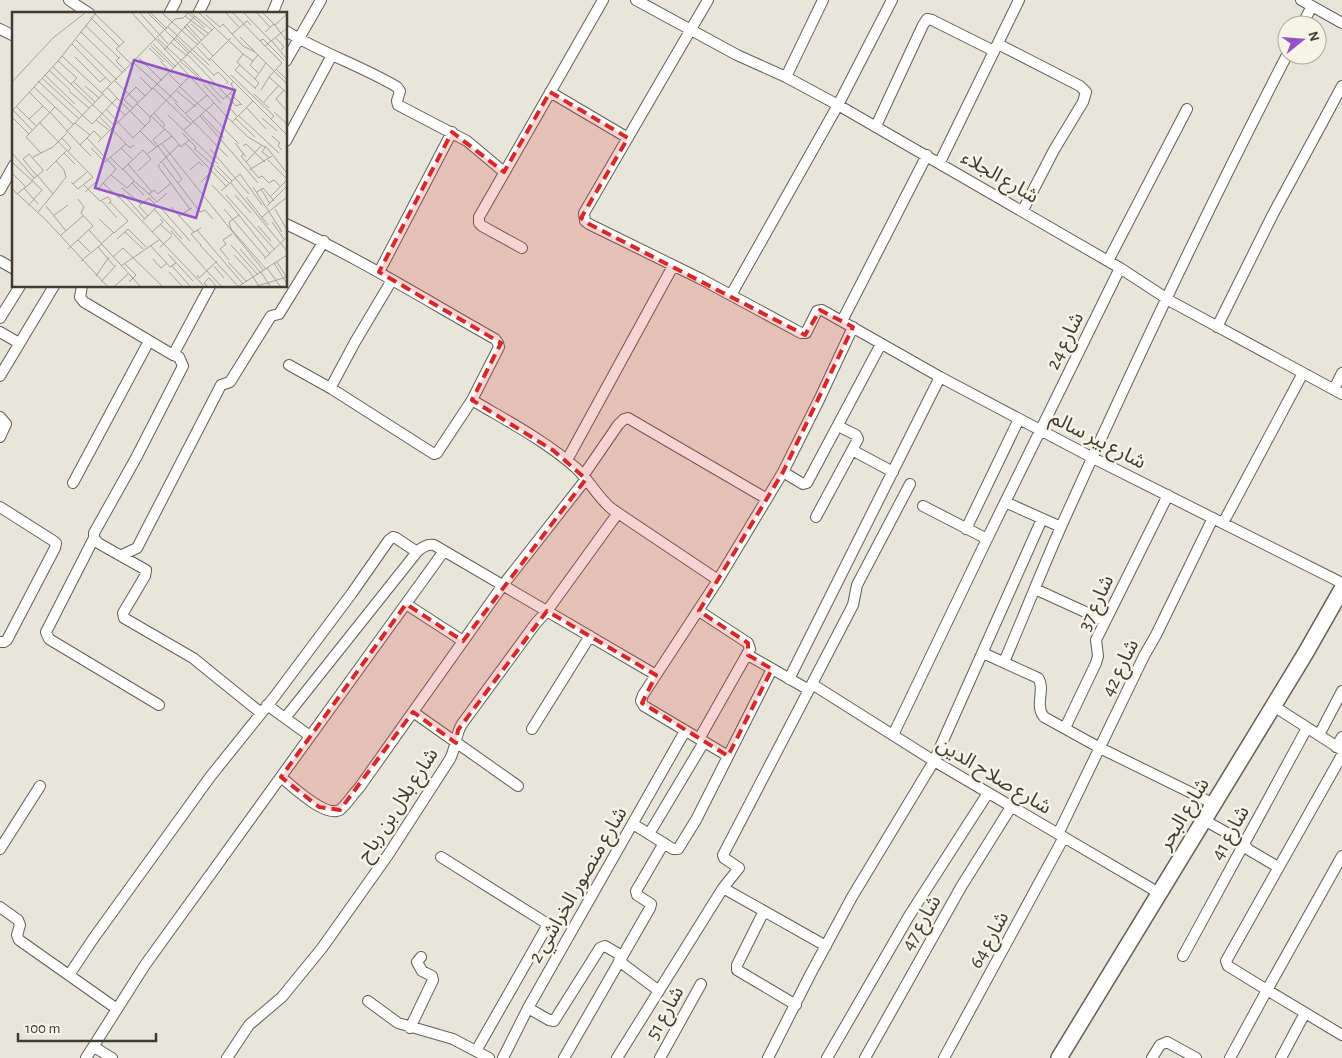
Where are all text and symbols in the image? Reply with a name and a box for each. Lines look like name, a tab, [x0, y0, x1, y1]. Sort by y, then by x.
inset map	[12, 12, 288, 288]
north arrow	[1277, 15, 1327, 65]
text: N	[1305, 30, 1322, 43]
street label: شارع الجلاء	[956, 147, 1042, 210]
street label: شارع 24	[1043, 309, 1091, 375]
street label: شارع بير سالم	[1045, 407, 1149, 476]
street label: شارع 37	[1074, 572, 1121, 636]
street label: شارع 42	[1098, 636, 1146, 702]
street label: شارع صلاح الدين	[931, 734, 1055, 821]
street label: شارع بلال بن رباح	[354, 745, 445, 867]
street label: شارع البحر	[1154, 775, 1217, 856]
street label: شارع 41	[1207, 802, 1256, 865]
street label: شارع منصور الخراشي 2	[525, 804, 635, 969]
street label: شارع 47	[897, 892, 948, 956]
street label: شارع 64	[965, 908, 1016, 974]
street label: شارع 51	[642, 983, 691, 1045]
scale bar	[18, 1010, 155, 1042]
text: 100 m	[25, 1021, 60, 1036]

